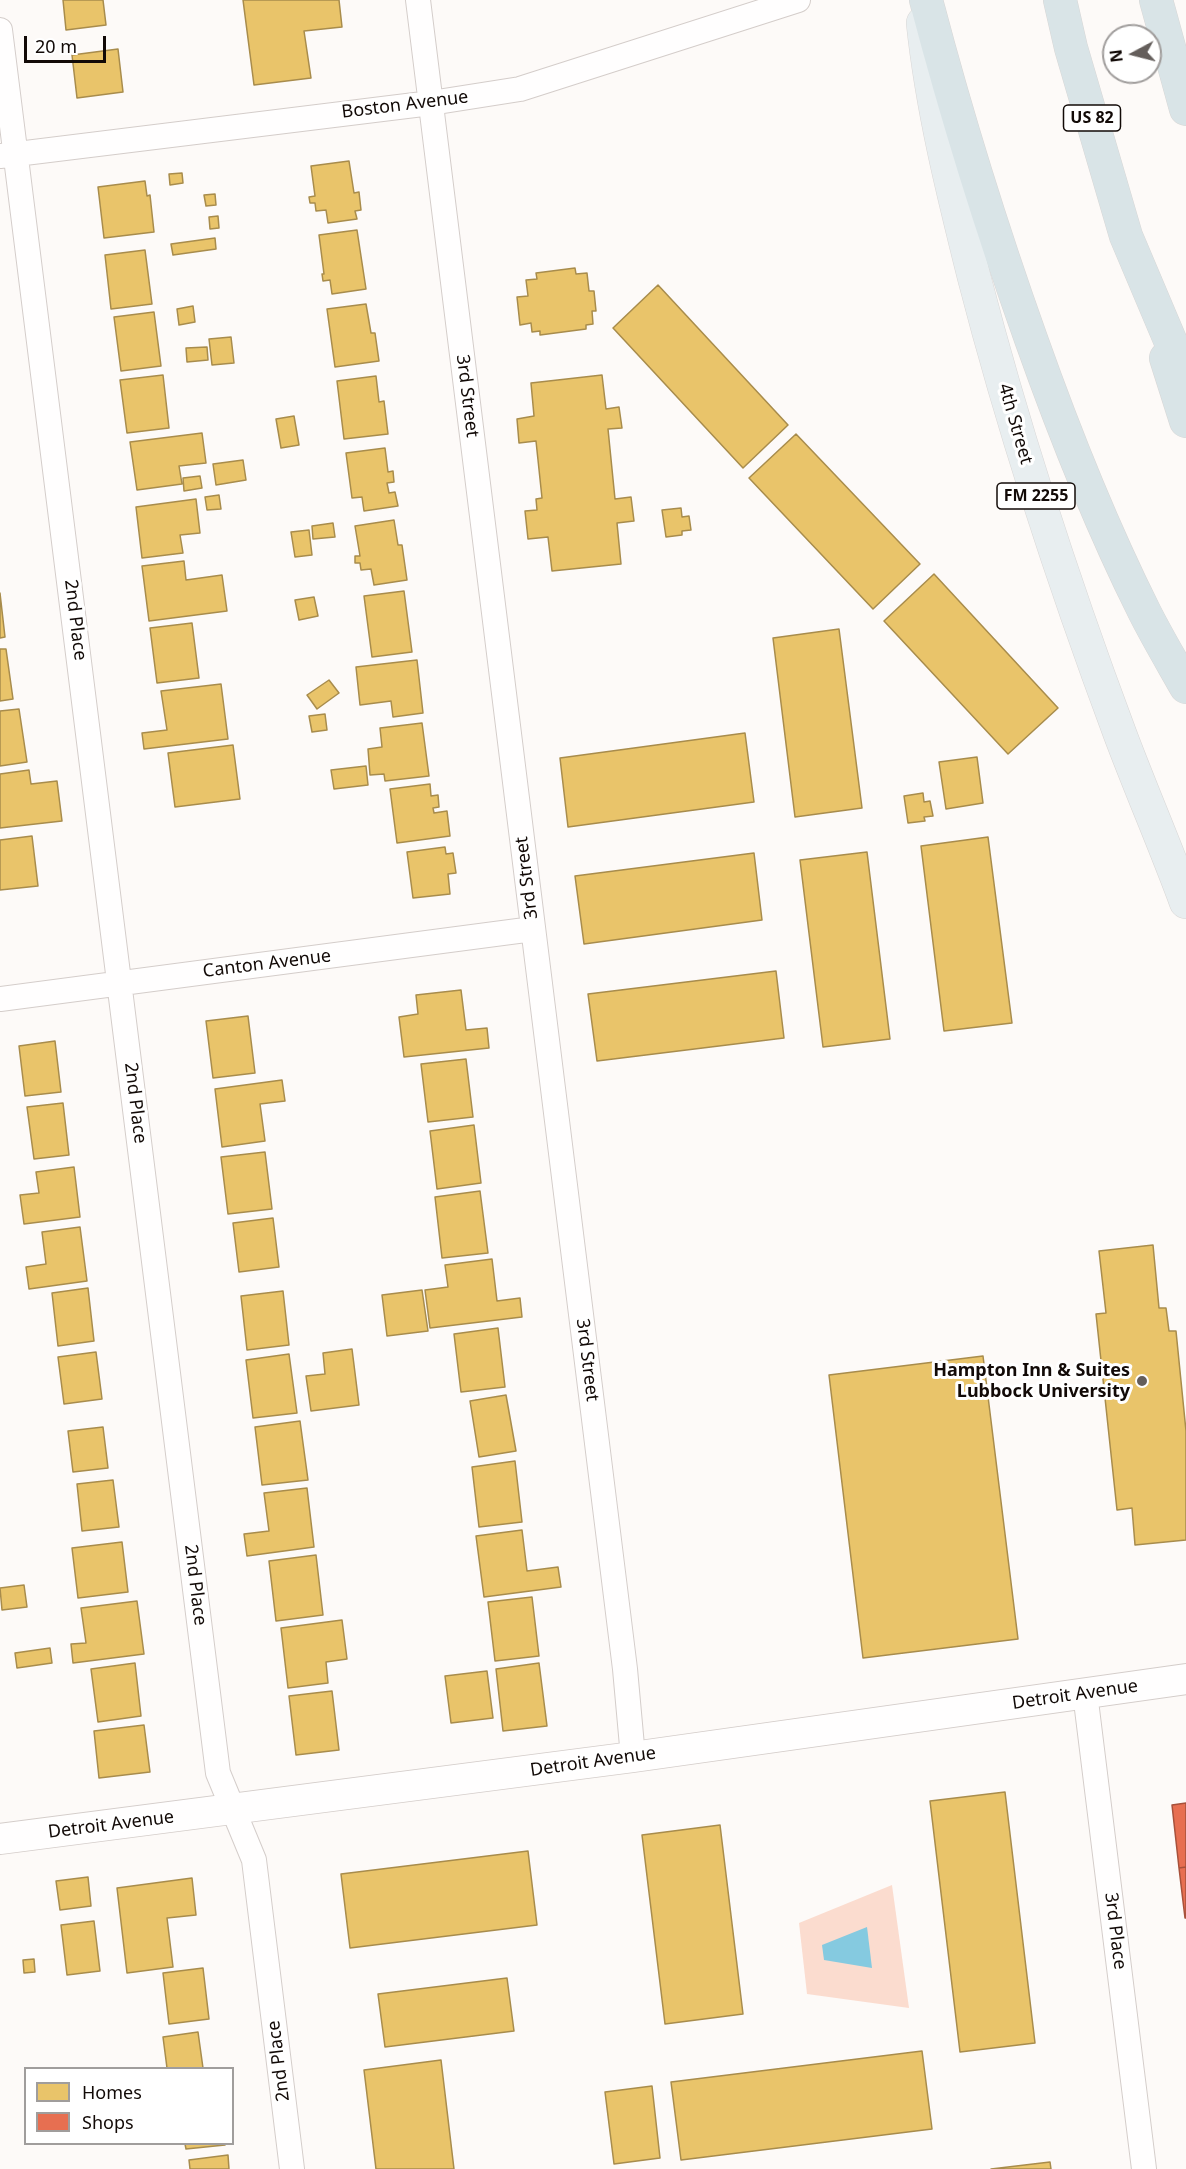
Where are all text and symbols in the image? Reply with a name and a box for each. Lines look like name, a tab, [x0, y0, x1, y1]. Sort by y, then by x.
scale bar	[27, 24, 110, 62]
north arrow	[1102, 24, 1162, 84]
text: 20 m	[35, 34, 77, 58]
text: N	[1104, 48, 1128, 64]
street label: Boston Avenue	[340, 87, 470, 123]
road number: US 82	[1064, 105, 1120, 131]
street label: 3rd Street	[451, 353, 483, 439]
street label: 4th Street	[993, 381, 1037, 467]
road number: FM 2255	[997, 483, 1075, 509]
street label: 2nd Place	[59, 578, 91, 662]
street label: 3rd Street	[511, 835, 543, 921]
street label: Canton Avenue	[202, 945, 332, 983]
street label: 2nd Place	[119, 1061, 151, 1145]
street label: 3rd Street	[571, 1317, 603, 1403]
place label: Hampton Inn & Suites Lubbock University	[933, 1360, 1130, 1402]
marker: Hampton Inn & Suites Lubbock University	[1135, 1374, 1149, 1388]
street label: 2nd Place	[179, 1543, 211, 1627]
street label: Detroit Avenue	[1011, 1675, 1139, 1715]
street label: Detroit Avenue	[529, 1742, 657, 1782]
street label: Detroit Avenue	[47, 1807, 175, 1843]
street label: 3rd Place	[1100, 1891, 1130, 1971]
street label: 2nd Place	[263, 2019, 295, 2103]
legend	[24, 2067, 234, 2145]
text: Homes	[82, 2080, 142, 2104]
text: Shops	[82, 2110, 134, 2134]

